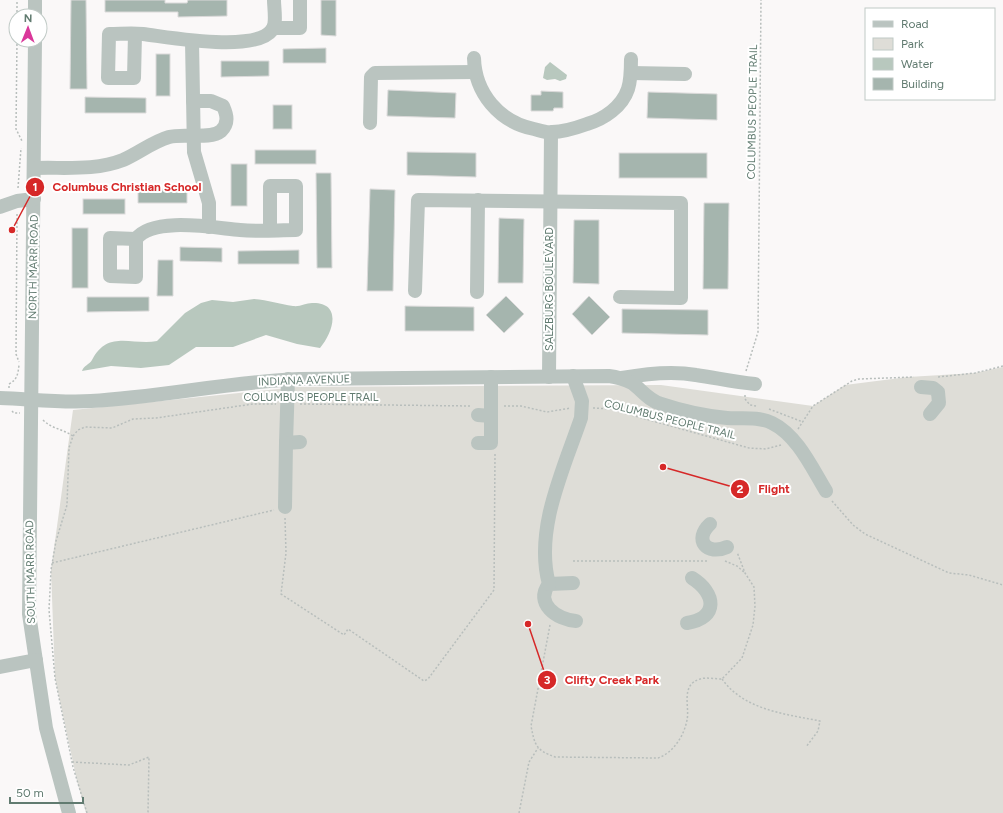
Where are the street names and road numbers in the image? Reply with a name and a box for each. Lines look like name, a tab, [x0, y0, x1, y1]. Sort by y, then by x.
street label: COLUMBUS PEOPLE TRAIL	[745, 44, 760, 180]
street label: NORTH MARR ROAD	[26, 214, 41, 319]
street label: SALZBURG BOULEVARD	[543, 227, 556, 351]
street label: INDIANA AVENUE	[258, 372, 350, 389]
street label: COLUMBUS PEOPLE TRAIL	[243, 391, 379, 404]
street label: COLUMBUS PEOPLE TRAIL	[603, 397, 737, 442]
street label: SOUTH MARR ROAD	[23, 520, 38, 624]

